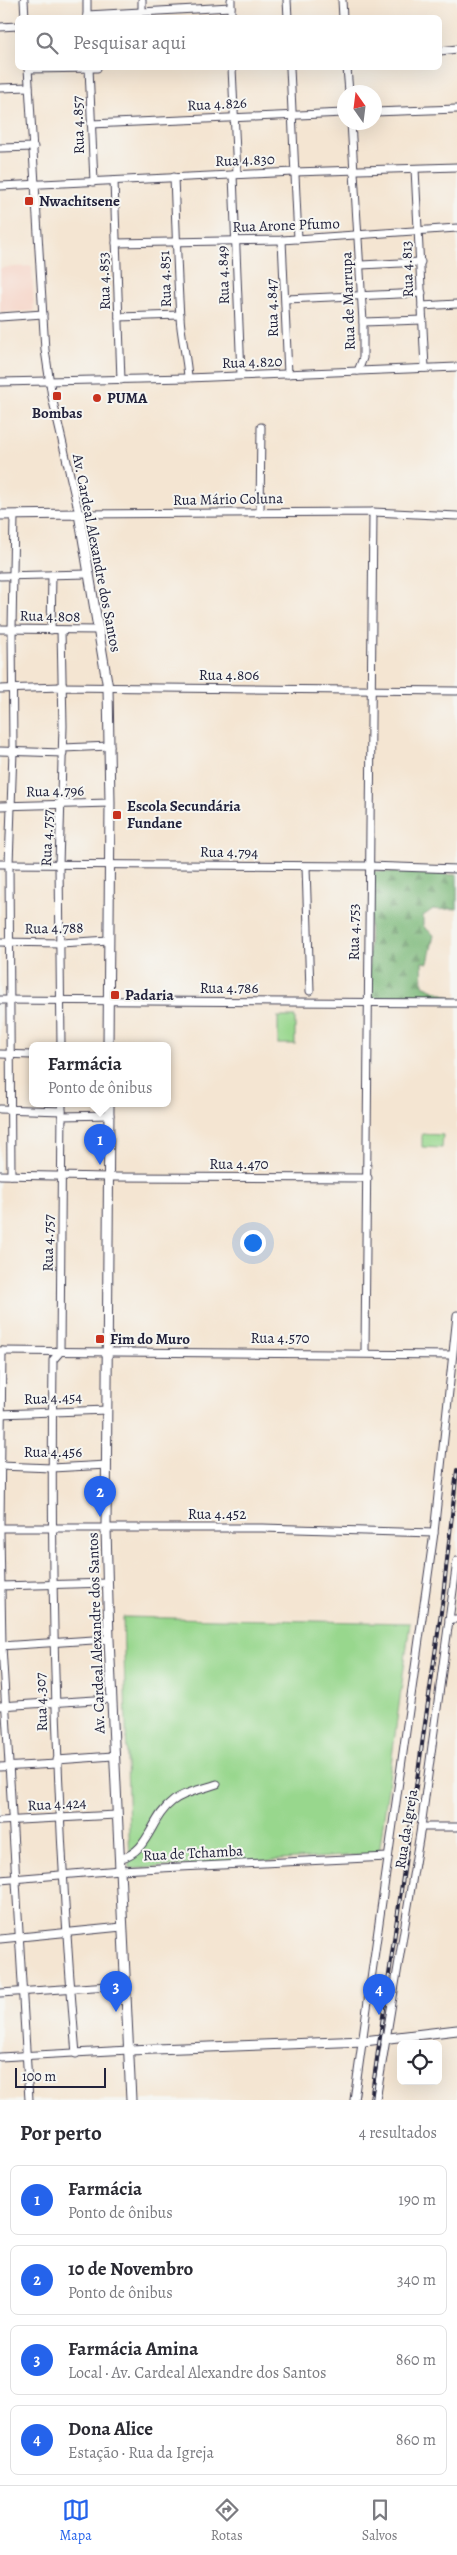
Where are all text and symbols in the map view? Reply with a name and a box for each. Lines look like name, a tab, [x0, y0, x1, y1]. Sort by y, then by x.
search box	[15, 15, 442, 70]
icon: search	[33, 29, 61, 57]
text: Pesquisar aqui	[73, 30, 186, 56]
north arrow	[337, 85, 382, 130]
street label: Rua 4.826	[187, 92, 247, 116]
street label: Rua 4.857	[67, 95, 89, 154]
street label: Rua 4.830	[215, 149, 275, 171]
place label: Nwachitsene	[39, 191, 120, 211]
marker: Nwachitsene	[23, 195, 35, 207]
street label: Rua Arone Pfumo	[232, 213, 340, 237]
street label: Rua 4.813	[396, 240, 418, 298]
street label: Rua 4.849	[212, 245, 234, 305]
street label: Rua 4.851	[154, 250, 176, 308]
street label: Rua de Marrupa	[336, 251, 360, 351]
street label: Rua 4.853	[93, 252, 115, 310]
street label: Rua 4.847	[261, 278, 283, 338]
street label: Rua 4.820	[221, 351, 283, 373]
place label: PUMA	[107, 388, 148, 408]
marker: Bombas	[51, 390, 63, 402]
marker: PUMA	[91, 392, 103, 404]
place label: Bombas	[32, 403, 82, 423]
street label: Av. Cardeal Alexandre dos Santos	[68, 451, 126, 654]
street label: Rua Mário Coluna	[173, 488, 283, 510]
street label: Rua 4.808	[19, 605, 81, 627]
street label: Rua 4.806	[199, 665, 259, 685]
street label: Rua 4.796	[26, 780, 84, 802]
place label: Escola Secundária Fundane	[127, 796, 241, 833]
street label: Rua 4.757	[36, 808, 58, 867]
marker: Escola Secundária Fundane	[111, 809, 123, 821]
street label: Rua 4.794	[200, 841, 258, 863]
street label: Rua 4.753	[344, 903, 364, 961]
street label: Rua 4.788	[24, 917, 84, 939]
street label: Rua 4.786	[200, 978, 258, 998]
place label: Padaria	[125, 985, 174, 1005]
marker: Padaria	[109, 989, 121, 1001]
popup	[29, 1042, 171, 1107]
text: Farmácia	[48, 1051, 122, 1077]
text: Ponto de ônibus	[48, 1077, 152, 1099]
pin: 1	[84, 1124, 116, 1165]
street label: Rua 4.470	[209, 1154, 269, 1174]
street label: Rua 4.757	[38, 1214, 59, 1272]
your location	[240, 1230, 266, 1256]
street label: Rua 4.570	[251, 1328, 309, 1348]
place label: Fim do Muro	[110, 1329, 190, 1349]
marker: Fim do Muro	[94, 1333, 106, 1345]
street label: Rua 4.454	[24, 1387, 83, 1409]
street label: Rua 4.456	[24, 1442, 82, 1462]
pin: 2	[84, 1476, 116, 1517]
street label: Rua 4.452	[188, 1504, 246, 1524]
street label: Av. Cardeal Alexandre dos Santos	[82, 1532, 110, 1735]
street label: Rua 4.307	[30, 1672, 52, 1732]
street label: Rua da Igreja	[390, 1788, 422, 1870]
street label: Rua 4.424	[27, 1792, 87, 1816]
street label: Rua de Tchamba	[142, 1840, 244, 1866]
pin: 3	[100, 1971, 132, 2012]
pin: 4	[363, 1974, 395, 2015]
map controls	[397, 2040, 442, 2085]
button: locate	[397, 2040, 442, 2085]
scale bar	[15, 2065, 106, 2088]
text: 100 m	[22, 2067, 56, 2086]
text: Por perto	[20, 2119, 102, 2147]
text: 4 resultados	[359, 2122, 437, 2144]
text: Farmácia	[68, 2176, 142, 2202]
text: 1	[34, 2189, 40, 2211]
text: 190 m	[398, 2189, 436, 2211]
text: Ponto de ônibus	[68, 2202, 173, 2224]
text: 10 de Novembro	[68, 2256, 193, 2282]
text: 2	[33, 2269, 41, 2291]
text: 340 m	[397, 2269, 436, 2291]
text: Ponto de ônibus	[68, 2282, 173, 2304]
text: Farmácia Amina	[68, 2336, 198, 2362]
text: 3	[34, 2349, 40, 2371]
text: 860 m	[396, 2349, 436, 2371]
text: Local · Av. Cardeal Alexandre dos Santos	[68, 2362, 326, 2384]
text: Dona Alice	[68, 2416, 153, 2442]
text: 4	[33, 2429, 41, 2451]
text: 860 m	[396, 2429, 436, 2451]
text: Estação · Rua da Igreja	[68, 2442, 214, 2464]
tab: Mapa	[60, 2496, 92, 2545]
tab: Rotas	[211, 2496, 243, 2545]
tab: Salvos	[362, 2496, 397, 2545]

